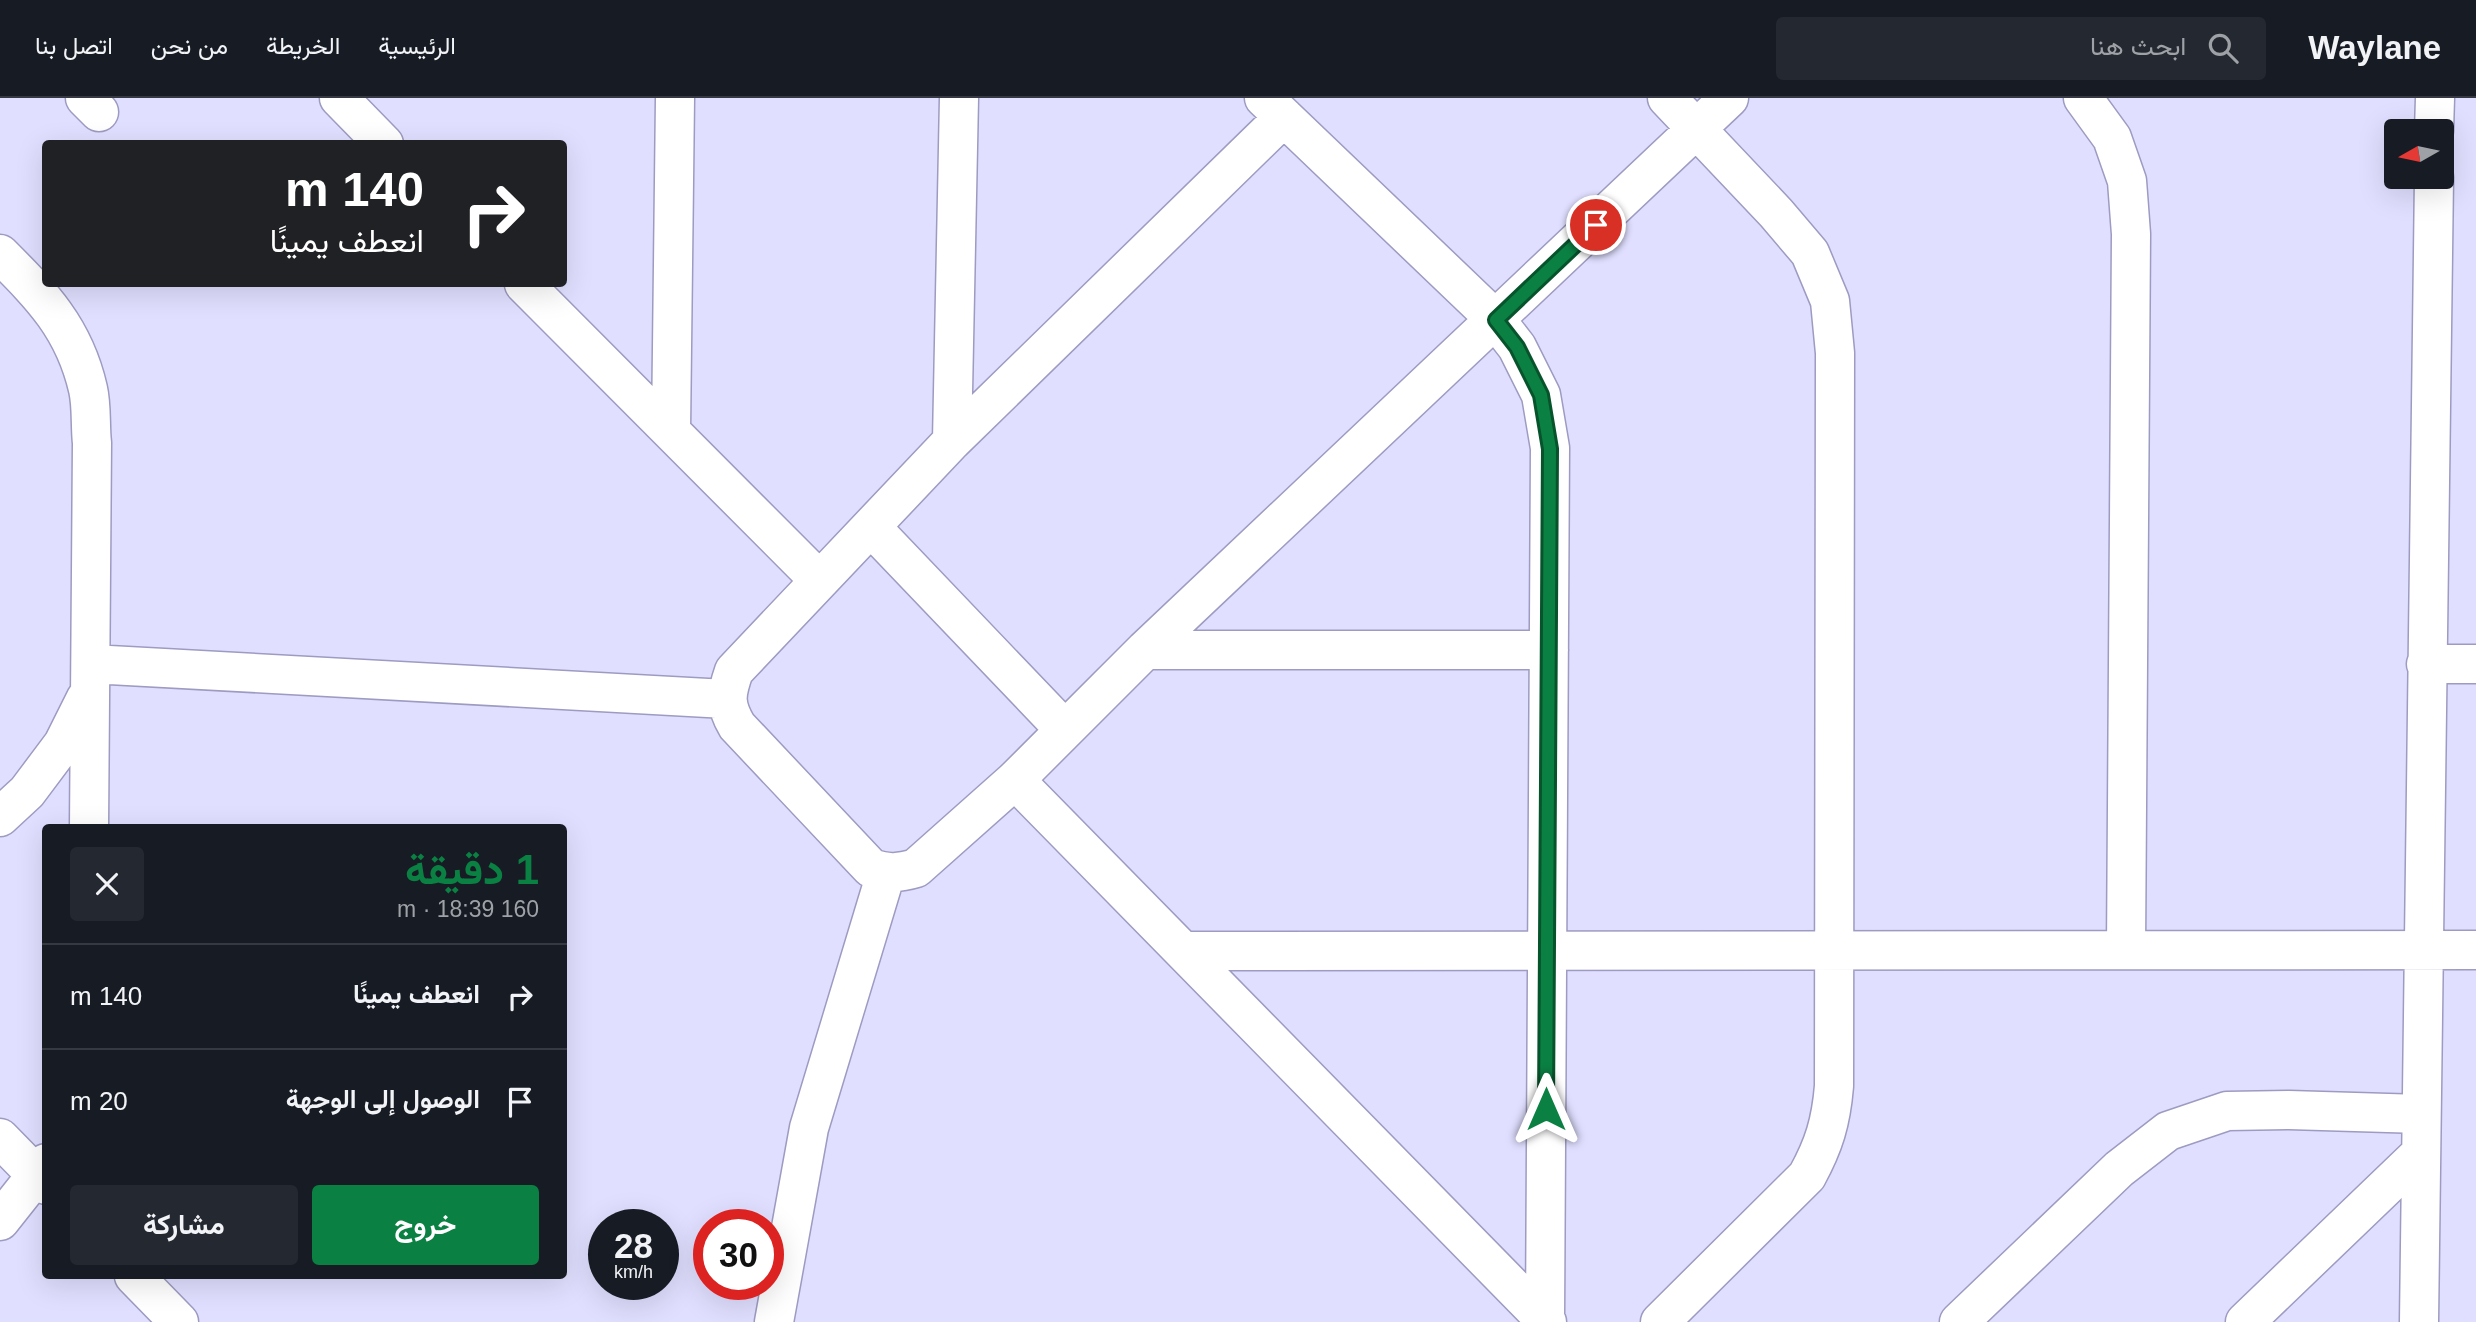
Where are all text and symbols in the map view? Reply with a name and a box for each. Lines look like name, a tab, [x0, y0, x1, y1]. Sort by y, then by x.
search box	[1776, 17, 2266, 80]
icon: search	[2204, 29, 2242, 67]
text: Waylane	[2308, 29, 2441, 66]
text: ابحث هنا	[2090, 31, 2186, 61]
text: اتصل بنا	[35, 32, 113, 59]
text: من نحن	[151, 32, 228, 59]
text: الخريطة	[266, 32, 340, 59]
text: الرئيسية	[378, 32, 456, 59]
north arrow	[2384, 119, 2454, 189]
map controls	[2384, 119, 2454, 189]
text: 140 m	[285, 162, 424, 216]
icon: right	[448, 168, 539, 259]
pin	[1566, 195, 1626, 255]
icon: arrive	[1577, 206, 1615, 244]
text: انعطف يمينًا	[270, 223, 424, 259]
text: 1 دقيقة	[405, 846, 539, 893]
button: close	[70, 847, 144, 921]
text: 160 m · 18:39	[397, 896, 539, 922]
icon: right	[501, 978, 539, 1016]
text: انعطف يمينًا	[353, 979, 480, 1009]
text: 140 m	[70, 981, 142, 1011]
position arrow	[1509, 1072, 1583, 1146]
icon: arrive	[501, 1083, 539, 1121]
text: الوصول إلى الوجهة	[286, 1084, 480, 1114]
text: 20 m	[70, 1086, 128, 1116]
button: مشاركة	[70, 1185, 298, 1265]
button: خروج	[312, 1185, 539, 1265]
speed limit sign: 30	[693, 1209, 784, 1300]
text: 28	[614, 1226, 653, 1265]
text: km/h	[614, 1262, 653, 1282]

